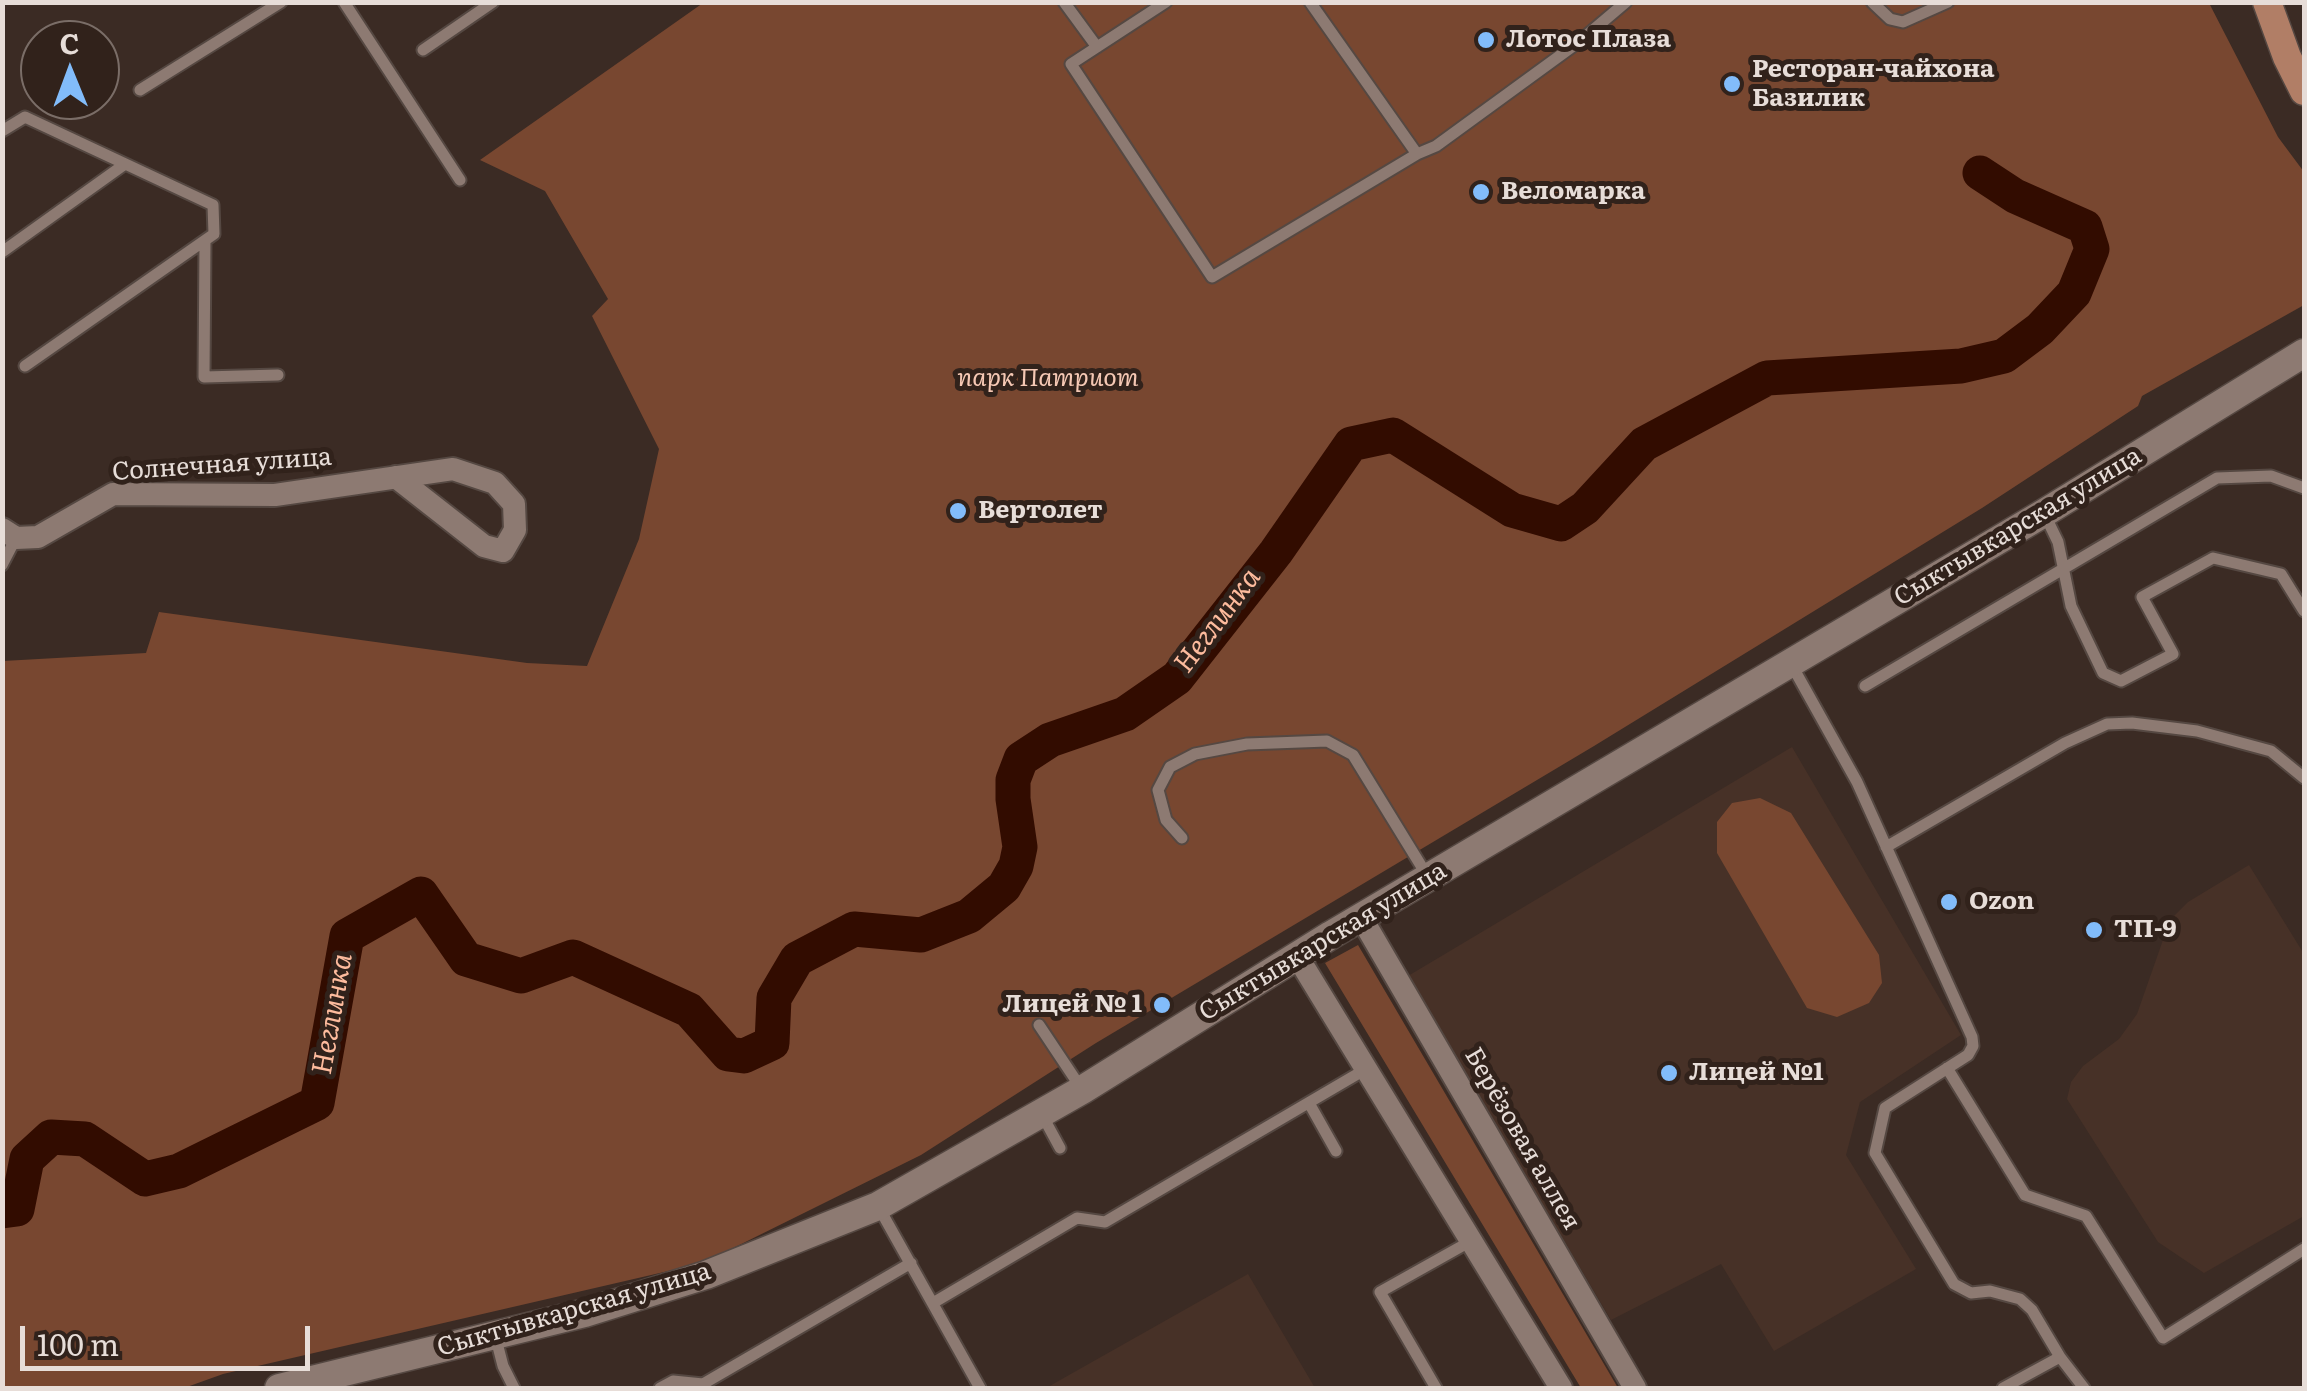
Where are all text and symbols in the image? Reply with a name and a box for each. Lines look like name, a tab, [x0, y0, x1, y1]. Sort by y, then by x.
north arrow	[20, 20, 120, 120]
text: С	[59, 21, 80, 63]
place label: Лотос Плаза	[1506, 25, 1671, 55]
marker: Лотос Плаза	[1475, 29, 1497, 51]
place label: Ресторан-чайхона Базилик	[1752, 55, 1995, 114]
marker: Ресторан-чайхона Базилик	[1721, 73, 1743, 95]
place label: Веломарка	[1501, 177, 1645, 207]
marker: Веломарка	[1470, 181, 1492, 203]
park label: парк Патриот	[957, 364, 1139, 394]
street label: Сыктывкарская улица	[1889, 441, 2147, 613]
street label: Солнечная улица	[111, 442, 333, 488]
place label: Вертолет	[978, 496, 1103, 526]
marker: Вертолет	[947, 500, 969, 522]
water label: Неглинка	[1168, 562, 1268, 680]
street label: Сыктывкарская улица	[1194, 856, 1452, 1028]
place label: Ozon	[1969, 887, 2034, 917]
marker: Ozon	[1938, 891, 1960, 913]
place label: ТП-9	[2114, 915, 2177, 945]
marker: ТП-9	[2083, 919, 2105, 941]
water label: Неглинка	[306, 951, 360, 1077]
place label: Лицей № 1	[1002, 990, 1142, 1020]
marker: Лицей № 1	[1151, 994, 1173, 1016]
street label: Берёзовая аллея	[1458, 1043, 1586, 1235]
place label: Лицей №1	[1689, 1058, 1824, 1088]
marker: Лицей №1	[1658, 1062, 1680, 1084]
street label: Сыктывкарская улица	[434, 1257, 714, 1363]
scale bar	[25, 1306, 315, 1368]
text: 100 m	[37, 1321, 119, 1365]

